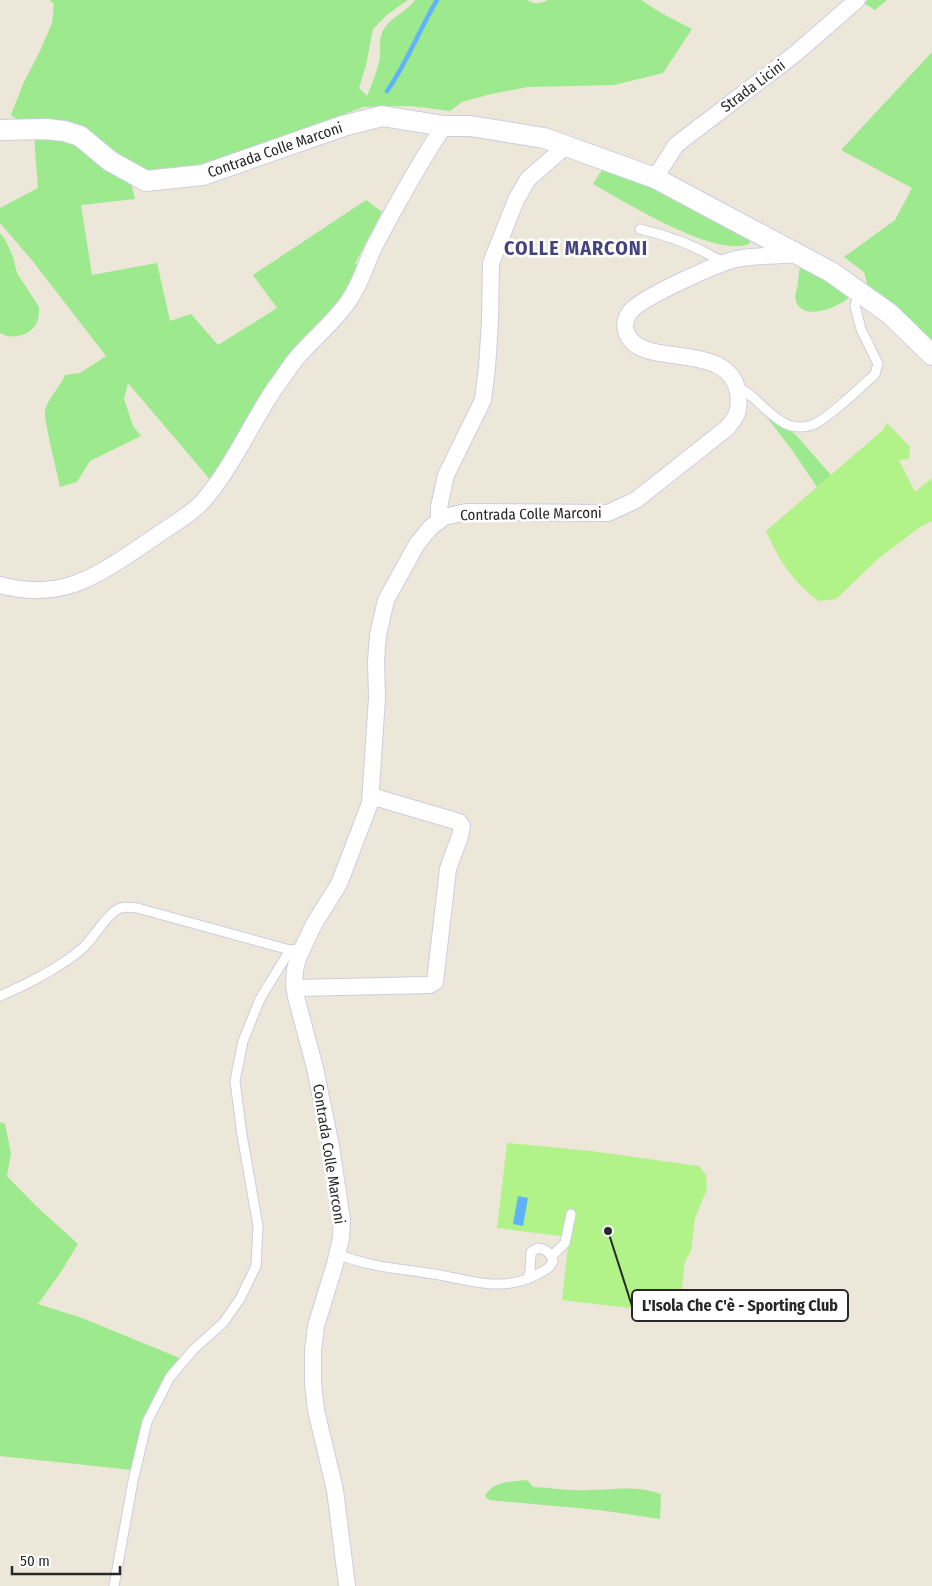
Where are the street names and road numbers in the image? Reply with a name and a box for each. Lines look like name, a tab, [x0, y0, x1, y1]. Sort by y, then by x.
street label: Strada Licini	[717, 56, 789, 116]
street label: Contrada Colle Marconi	[205, 118, 345, 182]
street label: Contrada Colle Marconi	[460, 504, 602, 524]
street label: Contrada Colle Marconi	[309, 1083, 349, 1225]

